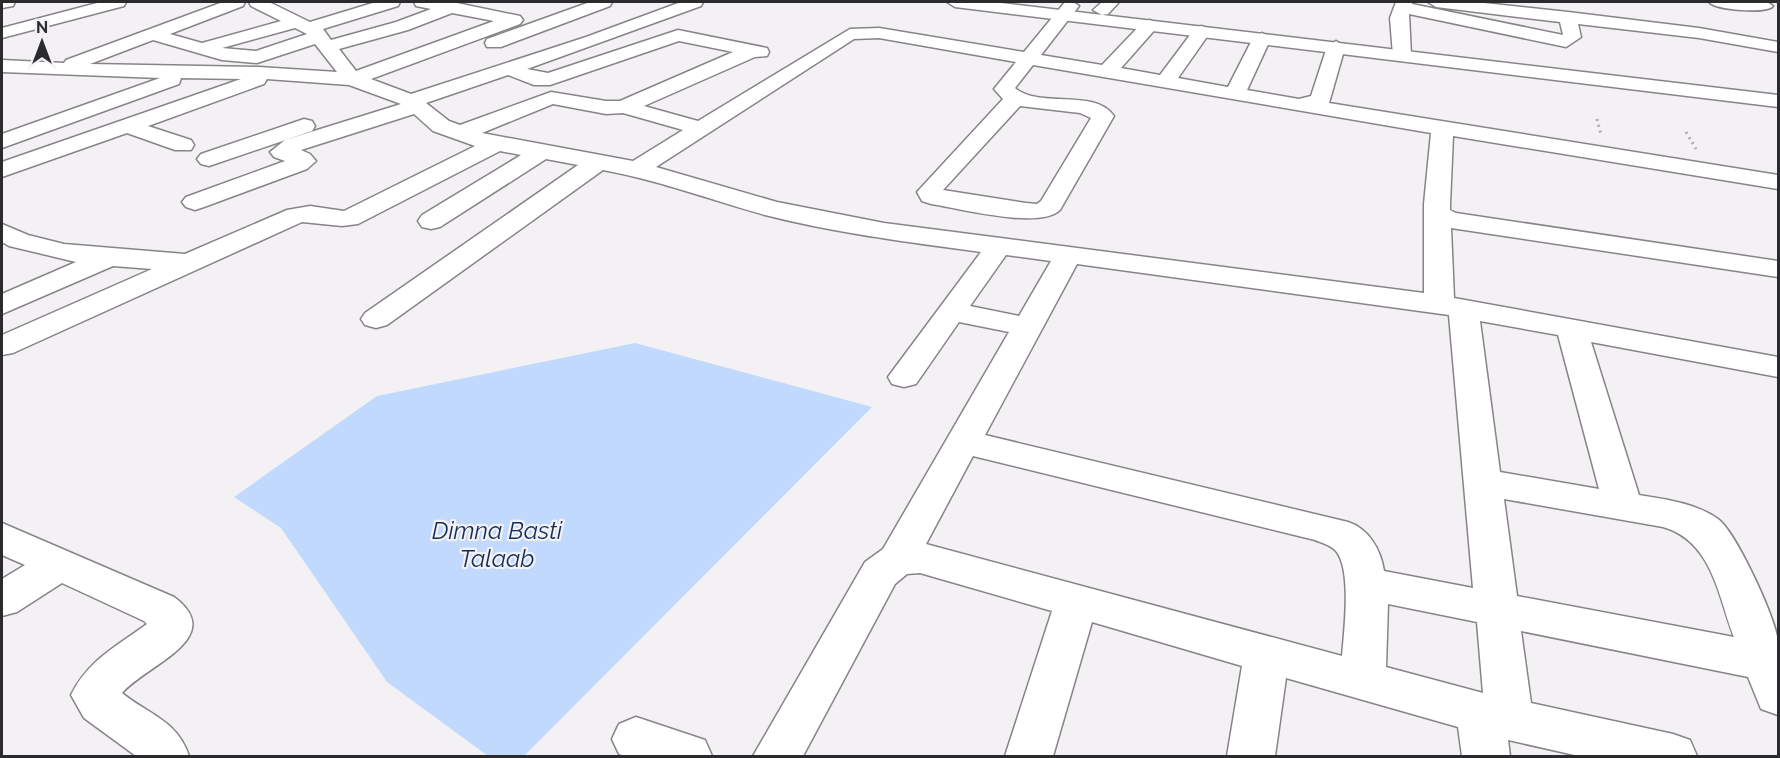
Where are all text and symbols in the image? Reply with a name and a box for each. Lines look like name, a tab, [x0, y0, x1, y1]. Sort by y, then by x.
north arrow	[12, 12, 72, 72]
text: N	[36, 18, 48, 37]
water label: Dimna Basti Talaab	[432, 516, 563, 573]

